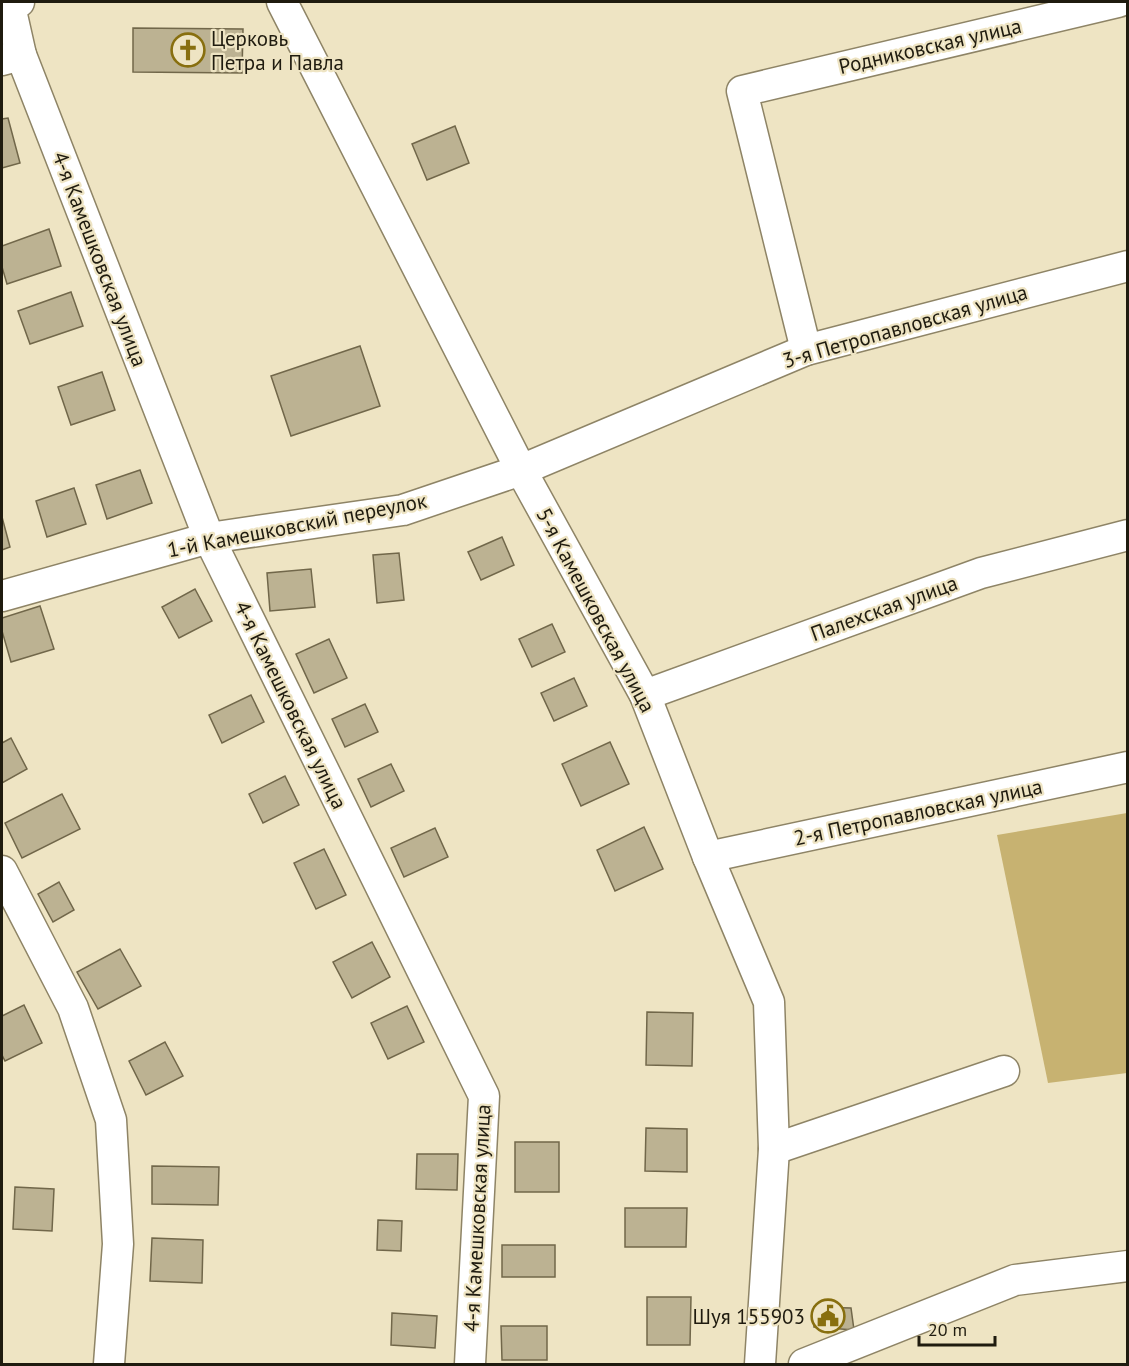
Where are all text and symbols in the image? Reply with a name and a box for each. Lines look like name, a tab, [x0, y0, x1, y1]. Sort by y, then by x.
street label: Родниковская улица	[836, 12, 1024, 80]
place label: Церковь Петра и Павла	[211, 25, 344, 76]
church icon: Церковь Петра и Павла	[170, 32, 206, 68]
street label: 4-я Камешковская улица	[47, 148, 153, 370]
street label: 3-я Петропавловская улица	[779, 278, 1031, 374]
street label: 1-й Камешковский переулок	[165, 487, 429, 563]
street label: 5-я Камешковская улица	[531, 503, 661, 717]
street label: Палехская улица	[807, 569, 961, 647]
street label: 4-я Камешковская улица	[229, 597, 353, 813]
street label: 2-я Петропавловская улица	[791, 772, 1045, 852]
street label: 4-я Камешковская улица	[458, 1103, 496, 1333]
public building icon: Шуя 155903	[810, 1298, 846, 1334]
place label: Шуя 155903	[693, 1303, 805, 1330]
scale bar	[919, 1309, 996, 1347]
text: 20 m	[928, 1318, 967, 1341]

